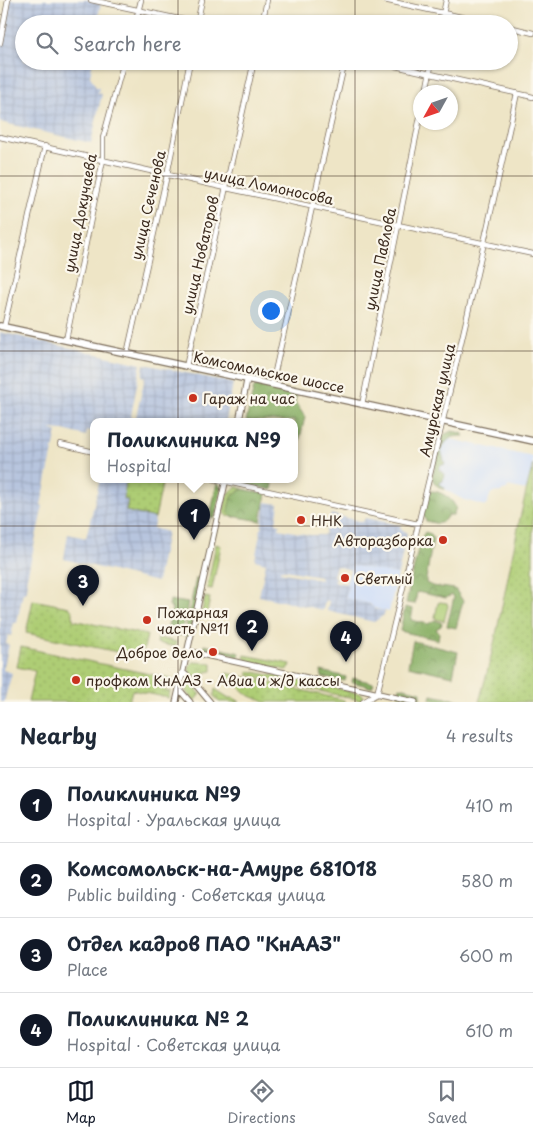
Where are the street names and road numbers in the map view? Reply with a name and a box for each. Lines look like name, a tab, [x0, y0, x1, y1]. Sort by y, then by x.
street label: улица Сеченова	[125, 148, 171, 262]
street label: улица Докучаева	[58, 151, 102, 274]
street label: улица Ломоносова	[202, 162, 336, 210]
street label: улица Новаторов	[176, 194, 224, 316]
street label: улица Павлова	[359, 205, 401, 312]
street label: Амурская улица	[414, 341, 460, 459]
street label: Комсомольское шоссе	[192, 346, 346, 398]

